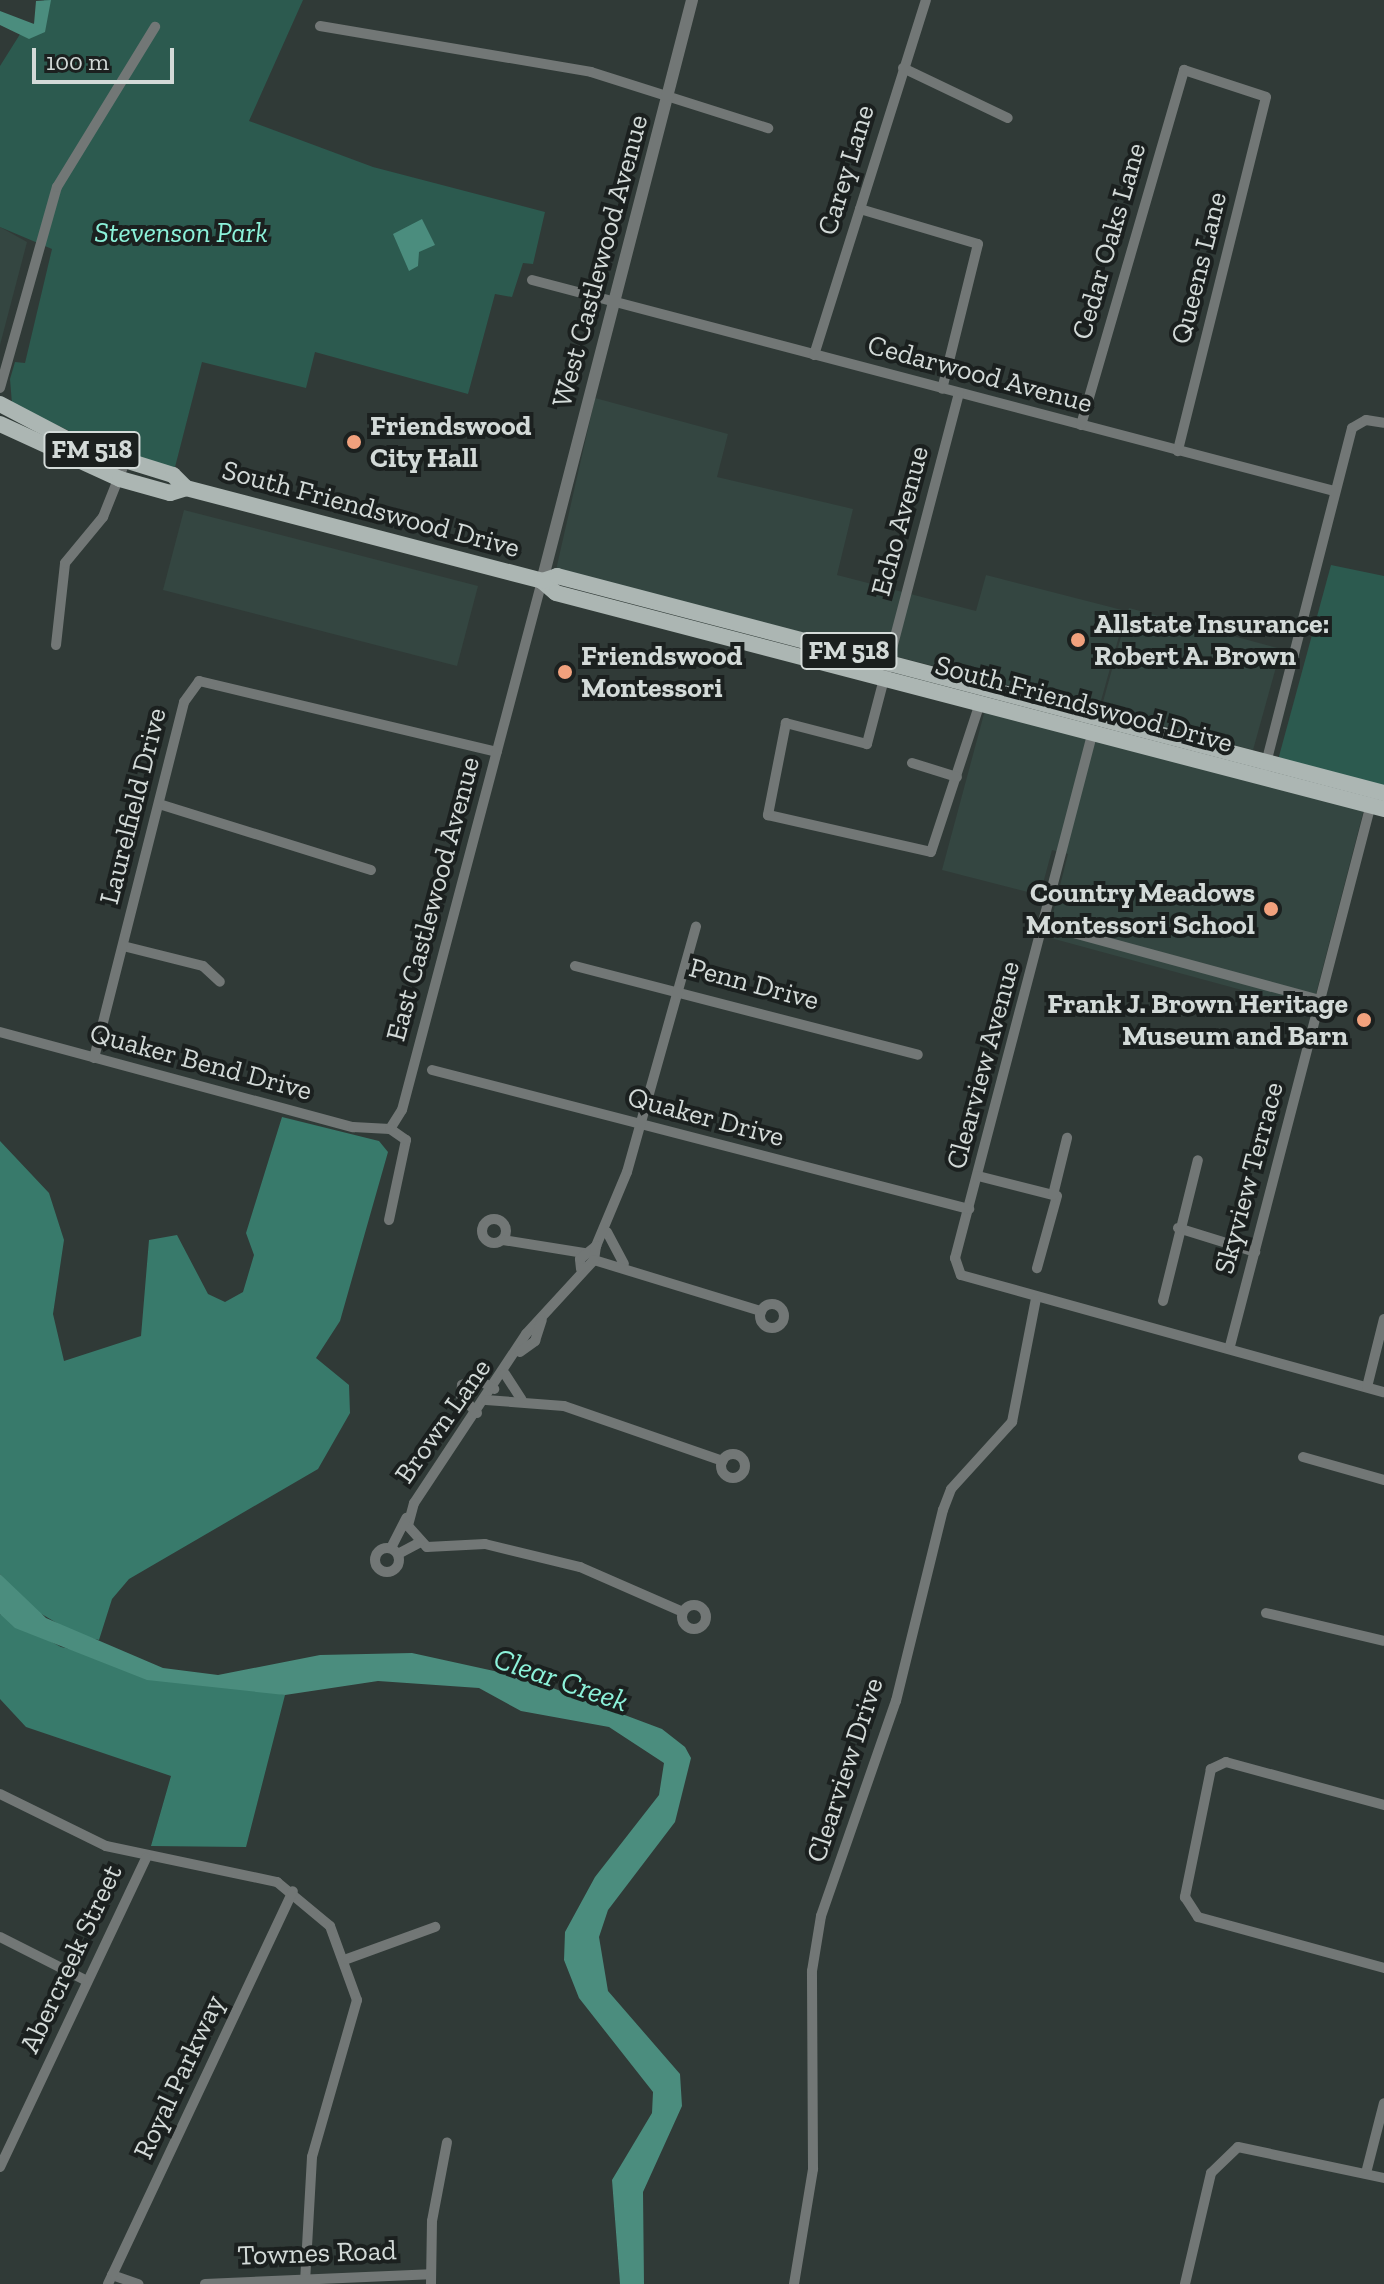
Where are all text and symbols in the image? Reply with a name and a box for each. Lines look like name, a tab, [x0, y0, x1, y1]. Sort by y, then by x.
scale bar	[36, 32, 178, 82]
text: 100 m	[46, 47, 109, 76]
street label: Carey Lane	[810, 101, 882, 239]
street label: West Castlewood Avenue	[545, 111, 655, 411]
street label: Cedar Oaks Lane	[1065, 139, 1153, 343]
street label: Queens Lane	[1164, 189, 1234, 347]
park label: Stevenson Park	[94, 216, 268, 250]
street label: Cedarwood Avenue	[864, 328, 1096, 420]
place label: Friendswood City Hall	[370, 409, 532, 475]
road number: FM 518	[42, 428, 142, 472]
marker: Friendswood City Hall	[345, 433, 363, 451]
street label: Echo Avenue	[864, 442, 936, 600]
street label: South Friendswood Drive	[218, 453, 524, 565]
place label: Allstate Insurance: Robert A. Brown	[1094, 607, 1330, 673]
road number: FM 518	[799, 629, 899, 673]
marker: Allstate Insurance: Robert A. Brown	[1069, 631, 1087, 649]
place label: Friendswood Montessori	[581, 639, 743, 705]
street label: South Friendswood Drive	[931, 648, 1237, 760]
marker: Friendswood Montessori	[556, 663, 574, 681]
street label: Laurelfield Drive	[92, 704, 174, 908]
street label: East Castlewood Avenue	[379, 753, 487, 1045]
place label: Country Meadows Montessori School	[1026, 876, 1255, 942]
marker: Country Meadows Montessori School	[1262, 900, 1280, 918]
street label: Penn Drive	[685, 951, 823, 1017]
street label: Clearview Avenue	[939, 957, 1027, 1173]
place label: Frank J. Brown Heritage Museum and Barn	[1047, 987, 1348, 1053]
marker: Frank J. Brown Heritage Museum and Barn	[1355, 1011, 1373, 1029]
street label: Quaker Bend Drive	[86, 1016, 316, 1108]
street label: Skyview Terrace	[1207, 1078, 1291, 1278]
street label: Quaker Drive	[624, 1080, 788, 1154]
street label: Brown Lane	[388, 1352, 498, 1490]
water label: Clear Creek	[489, 1640, 633, 1720]
street label: Clearview Drive	[799, 1673, 891, 1867]
street label: Abercreek Street	[13, 1860, 129, 2058]
street label: Royal Parkway	[126, 1990, 232, 2164]
street label: Townes Road	[237, 2233, 397, 2273]

